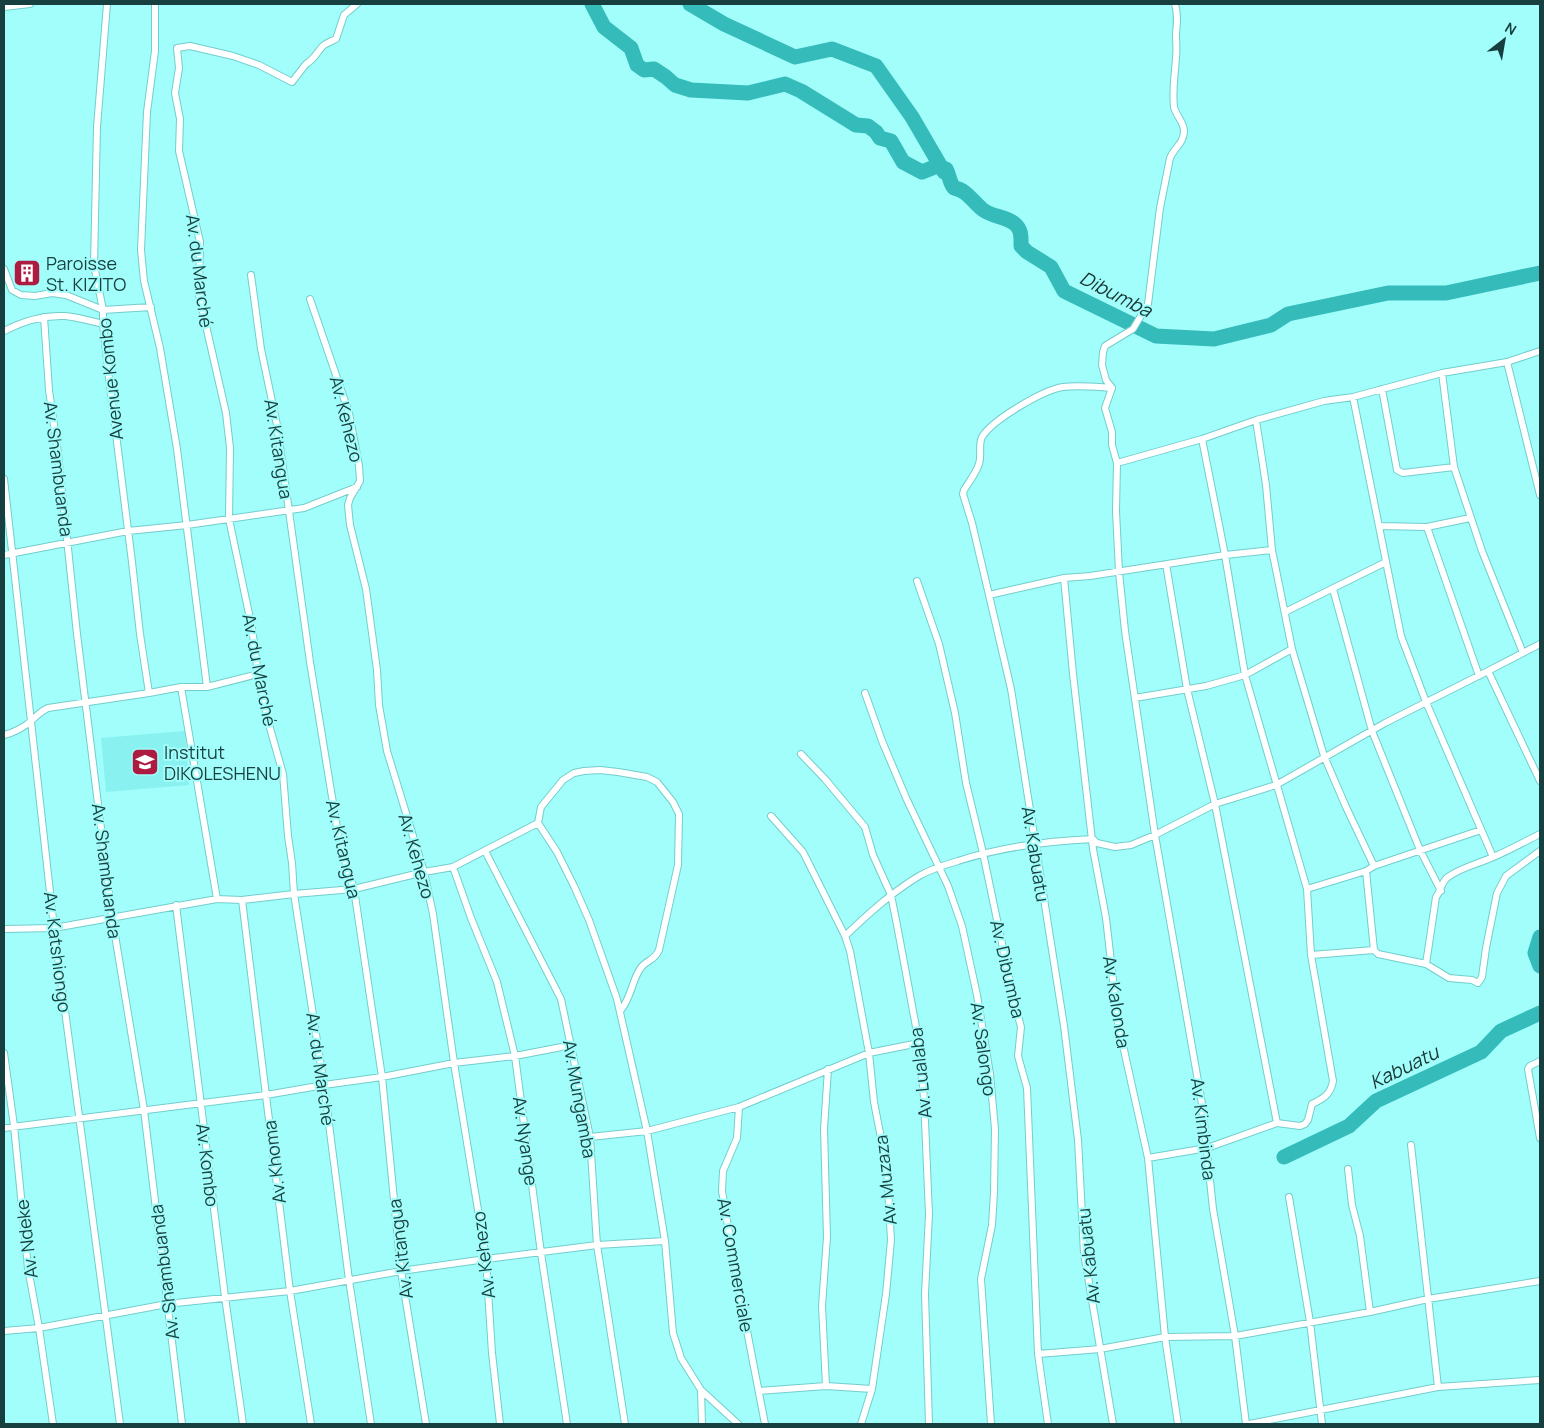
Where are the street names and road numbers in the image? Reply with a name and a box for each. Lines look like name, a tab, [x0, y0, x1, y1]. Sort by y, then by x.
street label: Av. du Marché	[181, 213, 219, 329]
street label: Avenue Kombo	[92, 317, 128, 441]
street label: Av. Kehezo	[325, 374, 369, 464]
street label: Av. Kitangua	[259, 397, 299, 501]
street label: Av. Shambuanda	[39, 400, 79, 538]
street label: Av. du Marché	[237, 612, 283, 728]
street label: Av. Kitangua	[321, 797, 367, 901]
street label: Av. Shambuanda	[87, 802, 127, 940]
street label: Av. Kabuatu	[1017, 804, 1055, 904]
street label: Av. Kehezo	[393, 811, 441, 901]
street label: Av. Katshiongo	[39, 890, 77, 1014]
street label: Av. Dibumba	[985, 918, 1031, 1020]
street label: Av. Kalonda	[1098, 954, 1136, 1050]
street label: Av. Salongo	[966, 1001, 1002, 1097]
street label: Av. du Marché	[301, 1011, 341, 1127]
street label: Av. Lualaba	[903, 1026, 937, 1120]
street label: Av. Mungamba	[558, 1038, 602, 1160]
street label: Av. Kimbinda	[1186, 1076, 1222, 1182]
street label: Av. Nyange	[508, 1095, 544, 1187]
street label: Av. Khoma	[257, 1119, 291, 1205]
street label: Av. Kombo	[191, 1122, 225, 1208]
street label: Av. Muzaza	[868, 1134, 902, 1226]
street label: Av. Commerciale	[712, 1196, 760, 1334]
street label: Av. Ndeke	[9, 1198, 43, 1280]
street label: Av. Kitangua	[382, 1198, 418, 1300]
street label: Av. Shambuanda	[144, 1203, 184, 1341]
street label: Av. Kabuatu	[1071, 1207, 1105, 1305]
street label: Av. Kehezo	[466, 1210, 500, 1300]

